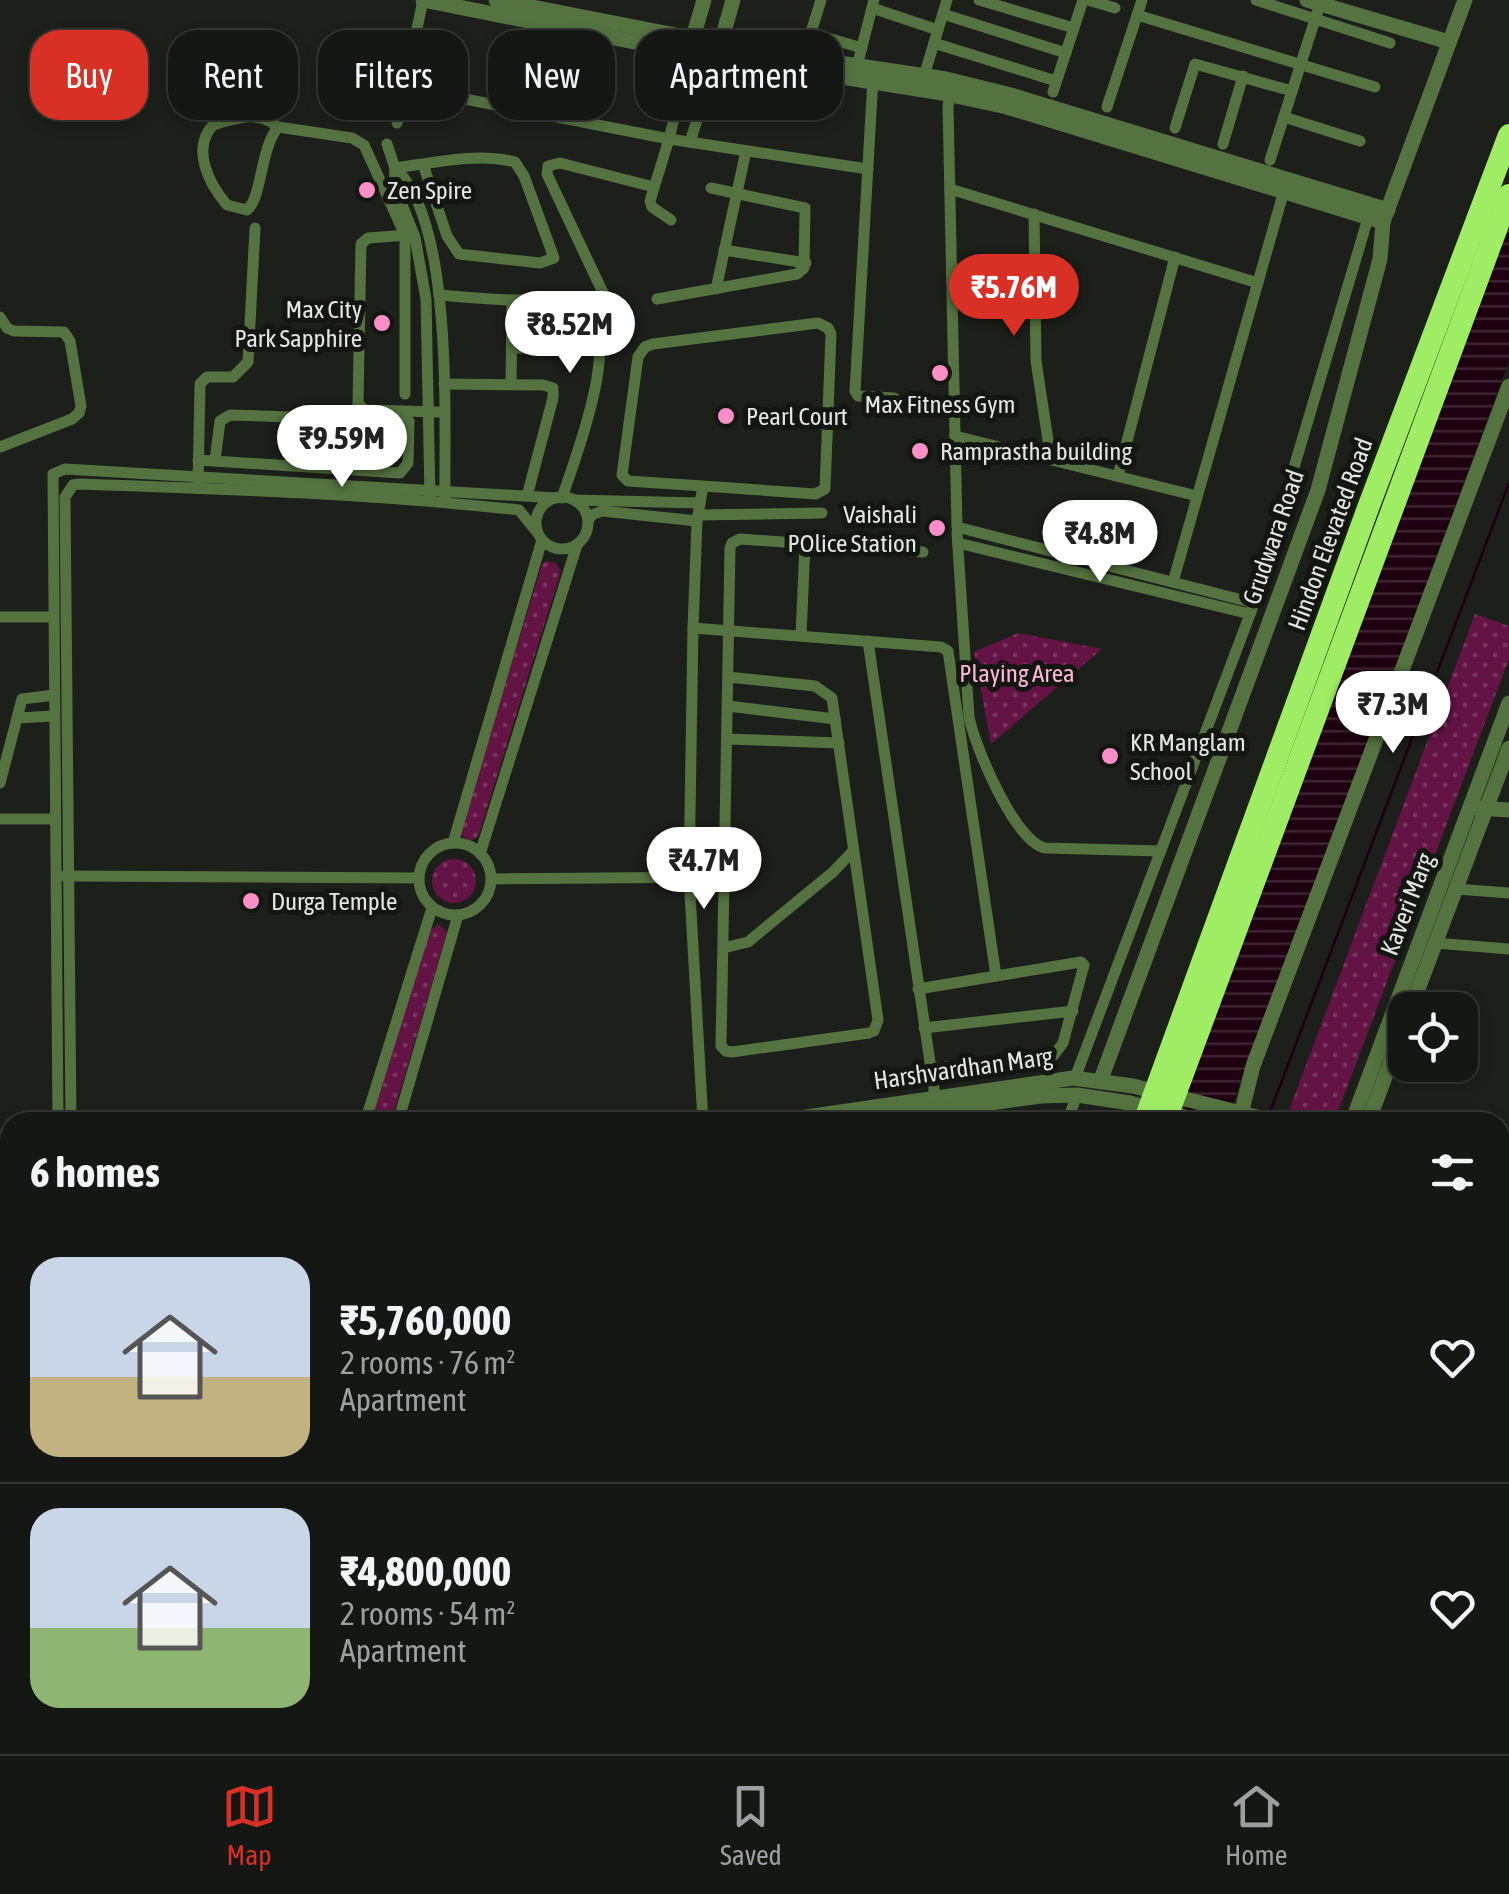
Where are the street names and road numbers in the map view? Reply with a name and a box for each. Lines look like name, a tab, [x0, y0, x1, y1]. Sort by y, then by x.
street label: Hindon Elevated Road	[1282, 434, 1378, 634]
street label: Grudwara Road	[1237, 466, 1309, 608]
street label: Kaveri Marg	[1375, 849, 1439, 959]
street label: Harshvardhan Marg	[872, 1042, 1055, 1094]

